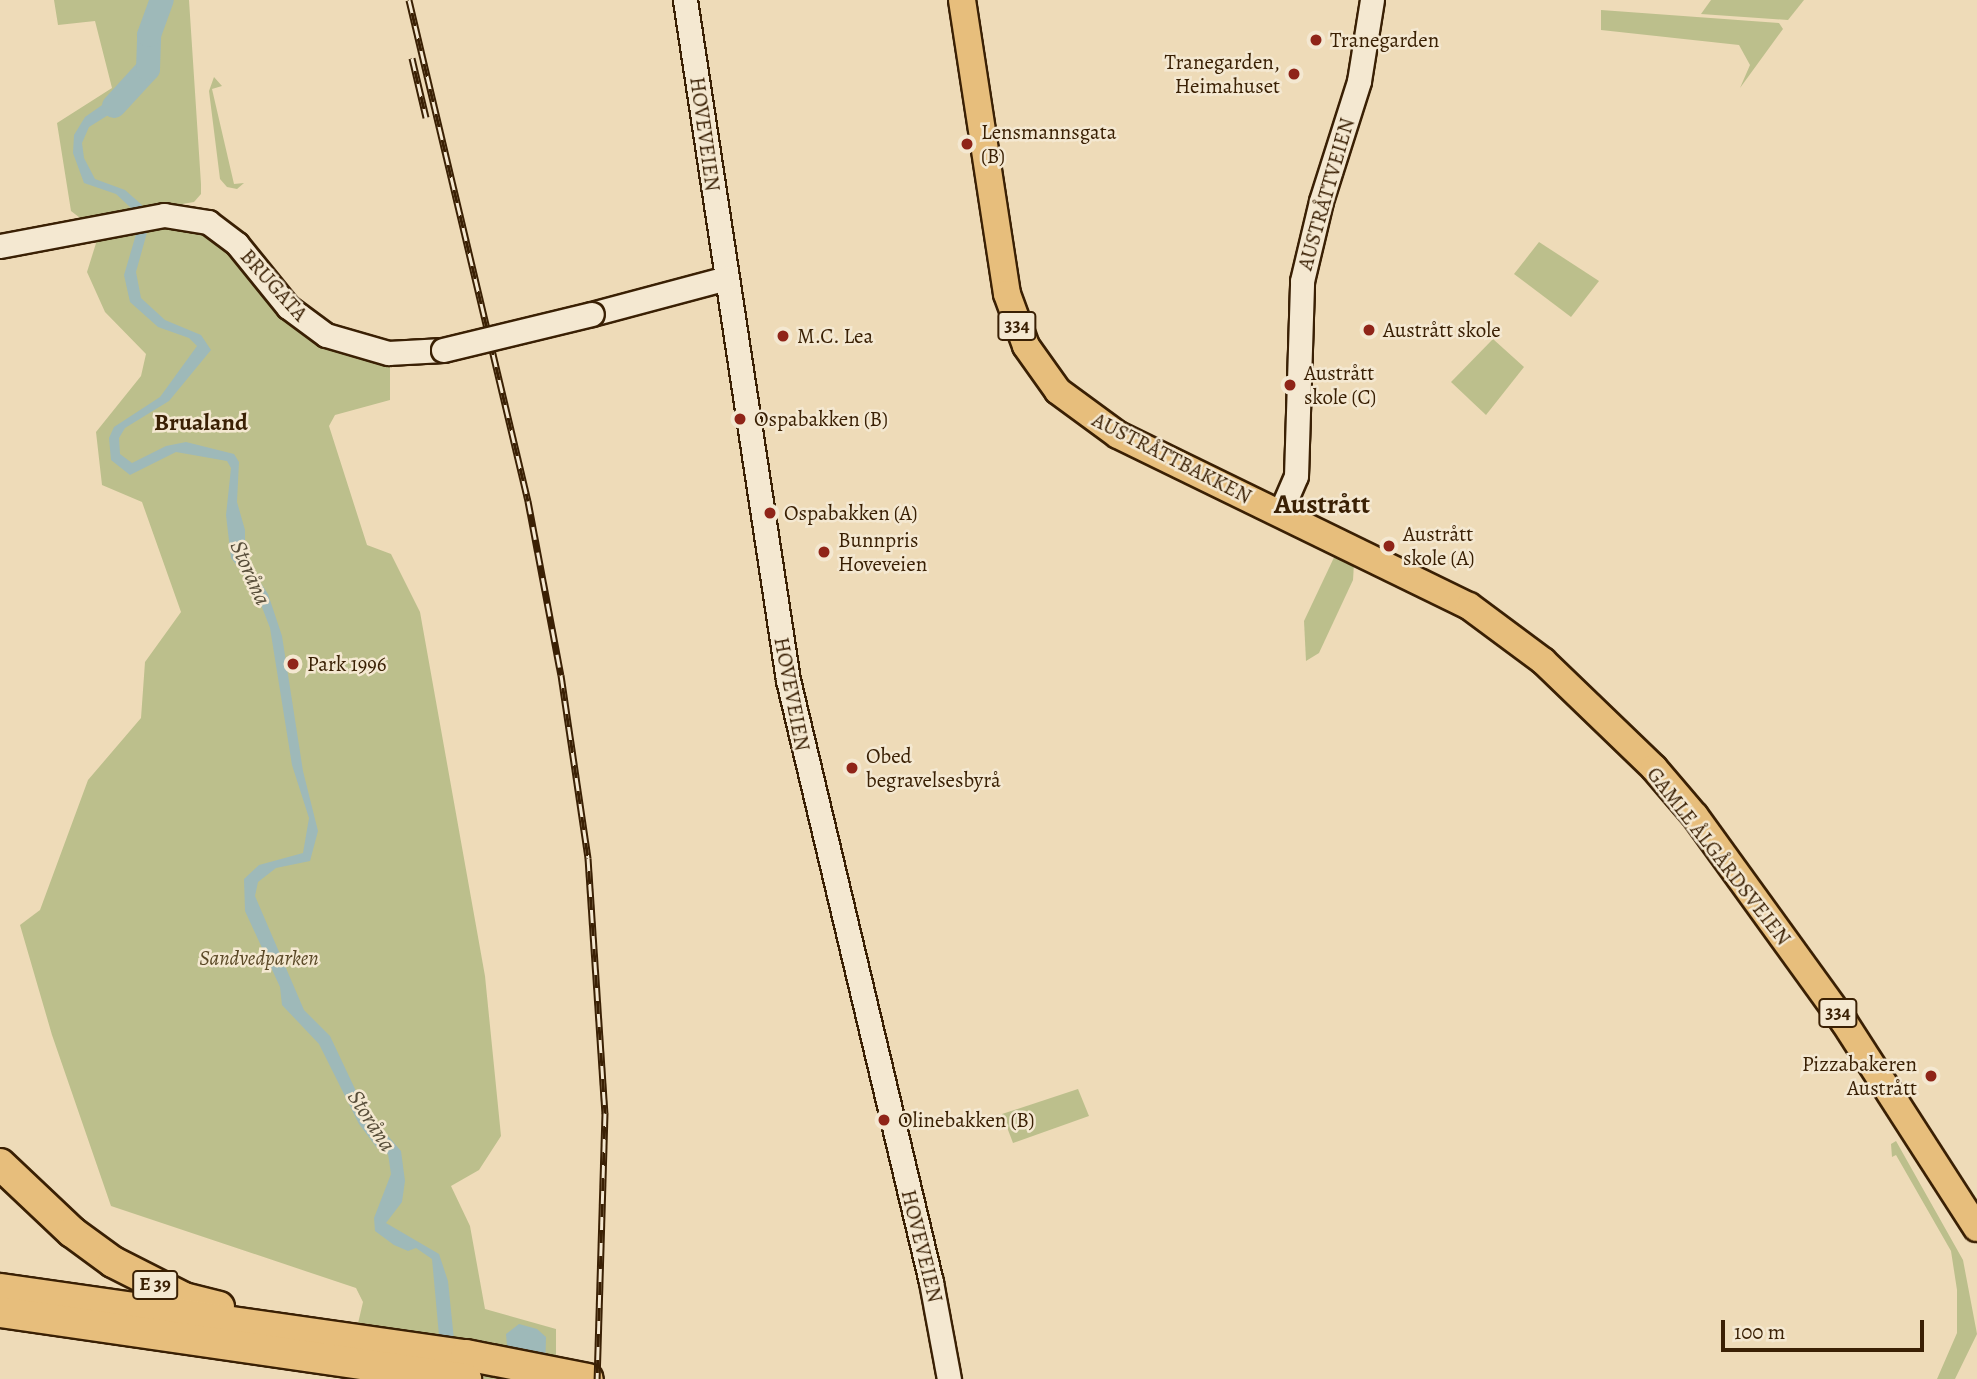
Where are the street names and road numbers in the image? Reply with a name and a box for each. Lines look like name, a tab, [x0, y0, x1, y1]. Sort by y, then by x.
street label: HOVEVEIEN	[685, 75, 725, 193]
street label: AUSTRÅTTVEIEN	[1292, 115, 1360, 273]
street label: BRUGATA	[235, 244, 313, 326]
road number: 334	[996, 310, 1038, 342]
street label: AUSTRÅTTBAKKEN	[1088, 407, 1256, 509]
street label: HOVEVEIEN	[769, 635, 815, 753]
street label: GAMLE ÅLGÅRDSVEIEN	[1642, 762, 1796, 950]
road number: 334	[1817, 998, 1859, 1028]
street label: HOVEVEIEN	[896, 1187, 948, 1305]
road number: E 39	[130, 1270, 180, 1301]

